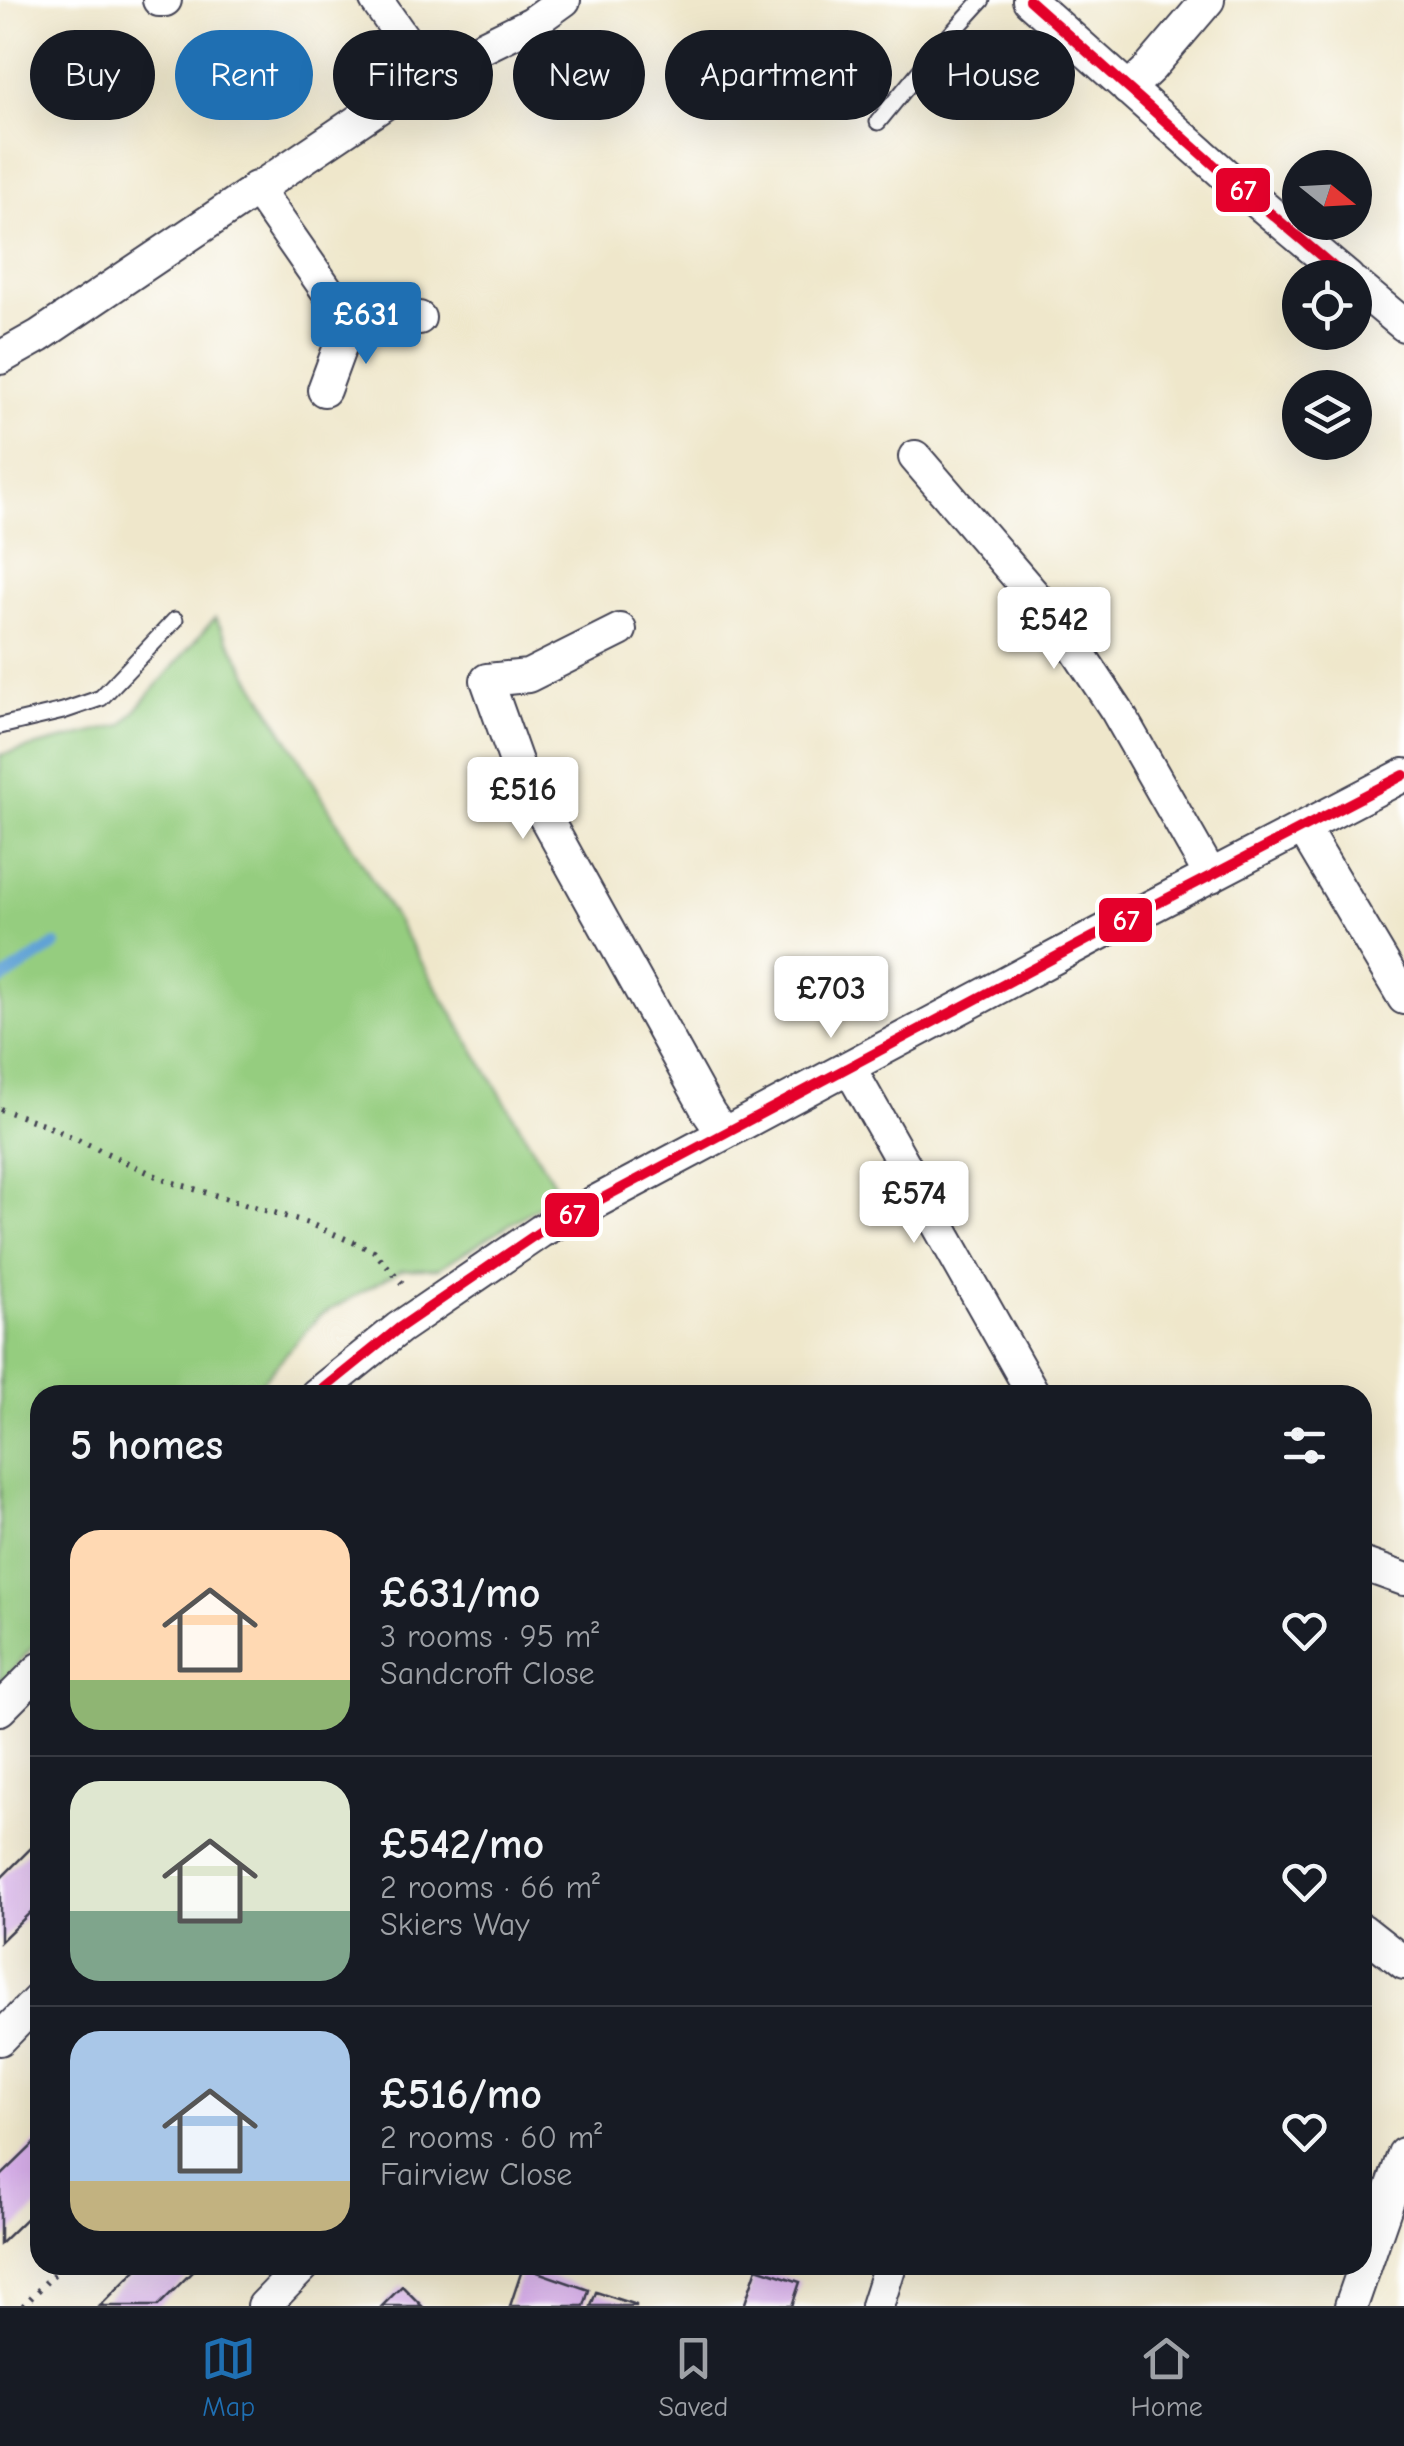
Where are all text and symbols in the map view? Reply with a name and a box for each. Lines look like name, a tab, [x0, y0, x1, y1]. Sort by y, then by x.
chip: Buy	[30, 30, 155, 120]
chip: Rent	[175, 30, 313, 120]
chip: Filters	[333, 30, 493, 120]
chip: New	[513, 30, 645, 120]
chip: Apartment	[665, 30, 892, 120]
chip: House	[912, 30, 1075, 120]
north arrow	[1282, 150, 1372, 240]
map controls	[1282, 150, 1372, 460]
line badge: 67	[1214, 166, 1272, 214]
text: 67	[1229, 175, 1257, 207]
button: locate	[1282, 260, 1372, 350]
pin: £631	[307, 282, 425, 367]
text: £631	[333, 296, 399, 333]
button: layers	[1282, 370, 1372, 460]
pin: £542	[995, 587, 1113, 672]
text: £542	[1020, 601, 1089, 638]
pin: £516	[464, 757, 582, 842]
text: £516	[489, 771, 557, 808]
line badge: 67	[1097, 896, 1154, 944]
text: 67	[1112, 905, 1140, 937]
pin: £703	[772, 956, 890, 1041]
text: £703	[796, 970, 866, 1007]
pin: £574	[855, 1161, 973, 1246]
text: £574	[882, 1175, 946, 1212]
line badge: 67	[543, 1191, 601, 1239]
text: 67	[558, 1199, 586, 1231]
icon: filters	[1277, 1418, 1332, 1473]
text: 5 homes	[70, 1421, 223, 1470]
text: £631/mo	[380, 1569, 540, 1618]
icon: home	[150, 1570, 270, 1690]
icon: heart	[1277, 1603, 1332, 1658]
text: 3 rooms · 95 m²	[380, 1618, 599, 1655]
text: Sandcroft Close	[380, 1655, 595, 1692]
text: £542/mo	[380, 1820, 544, 1869]
icon: home	[150, 1821, 270, 1941]
icon: heart	[1277, 1854, 1332, 1909]
text: 2 rooms · 66 m²	[380, 1869, 600, 1906]
text: Skiers Way	[380, 1906, 530, 1943]
text: £516/mo	[380, 2070, 542, 2119]
icon: home	[150, 2071, 270, 2191]
icon: heart	[1277, 2104, 1332, 2159]
text: 2 rooms · 60 m²	[380, 2119, 602, 2156]
text: Fairview Close	[380, 2156, 572, 2193]
tab: Map	[201, 2331, 256, 2423]
tab: Saved	[658, 2331, 728, 2423]
tab: Home	[1131, 2331, 1203, 2423]

